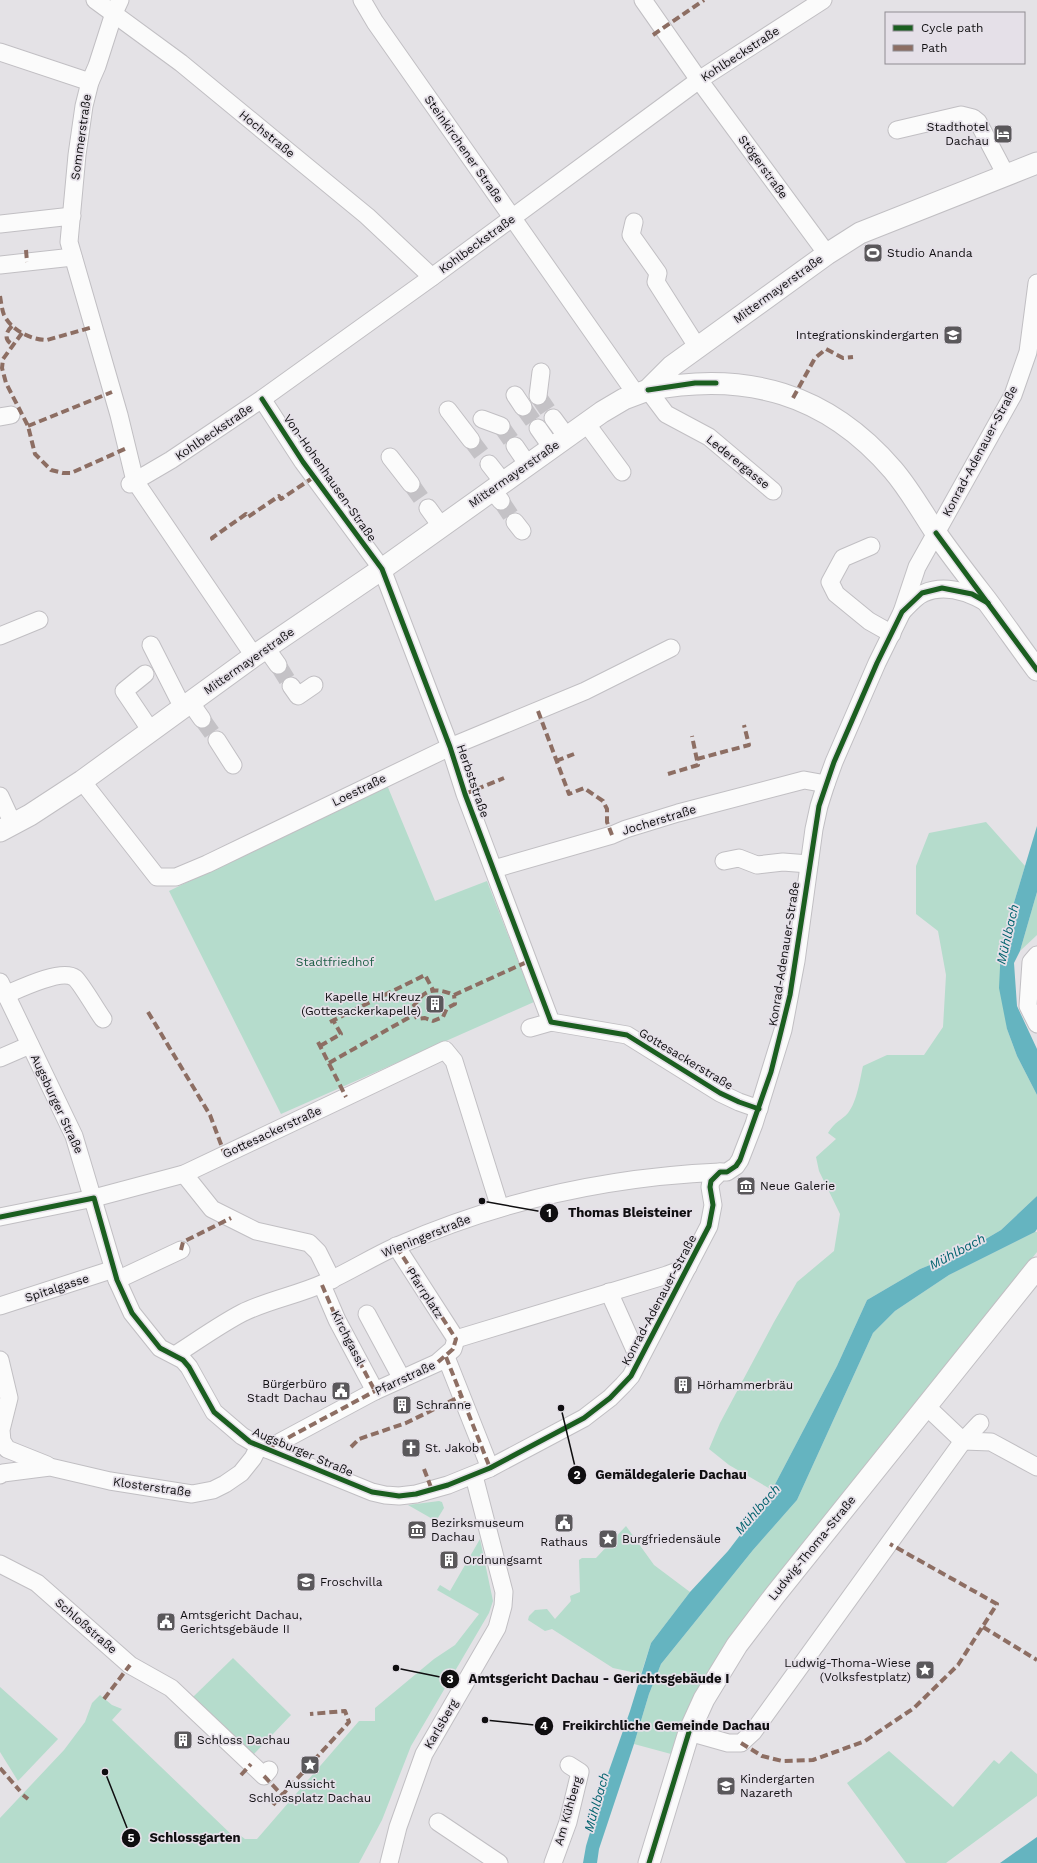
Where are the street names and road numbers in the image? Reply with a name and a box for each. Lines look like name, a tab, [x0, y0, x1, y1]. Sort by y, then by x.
street label: Kohlbeckstraße	[698, 23, 782, 85]
street label: Sommerstraße	[68, 93, 94, 181]
street label: Steinkirchener Straße	[422, 93, 506, 205]
street label: Hochstraße	[236, 107, 298, 161]
street label: Stögerstraße	[735, 133, 791, 202]
street label: Kohlbeckstraße	[436, 212, 518, 276]
street label: Mittermayerstraße	[730, 252, 826, 326]
street label: Konrad-Adenauer-Straße	[940, 383, 1021, 519]
street label: Kohlbeckstraße	[172, 401, 256, 463]
street label: Von-Hohenhausen-Straße	[281, 412, 379, 544]
street label: Lederergasse	[704, 432, 773, 492]
street label: Mittermayerstraße	[466, 437, 562, 511]
street label: Mittermayerstraße	[201, 624, 297, 698]
street label: Herbststraße	[454, 743, 492, 820]
street label: Loestraße	[330, 771, 388, 809]
street label: Jocherstraße	[620, 802, 698, 838]
street label: Konrad-Adenauer-Straße	[766, 881, 802, 1027]
street label: Gottesackerstraße	[636, 1025, 736, 1093]
street label: Augsburger Straße	[28, 1052, 86, 1156]
street label: Gottesackerstraße	[220, 1103, 324, 1161]
street label: Wieningerstraße	[379, 1212, 473, 1260]
street label: Konrad-Adenauer-Straße	[619, 1232, 700, 1368]
street label: Pfarrplatz	[403, 1265, 447, 1321]
street label: Spitalgasse	[23, 1271, 91, 1305]
street label: Kirchgassl	[328, 1308, 368, 1368]
street label: Pfarrstraße	[372, 1358, 438, 1398]
street label: Augsburger Straße	[251, 1424, 356, 1480]
street label: Klosterstraße	[112, 1475, 192, 1499]
street label: Ludwig-Thoma-Straße	[765, 1493, 859, 1603]
street label: Schloßstraße	[52, 1595, 120, 1657]
street label: Karlsberg	[421, 1696, 461, 1751]
street label: Am Kühberg	[551, 1774, 585, 1847]

